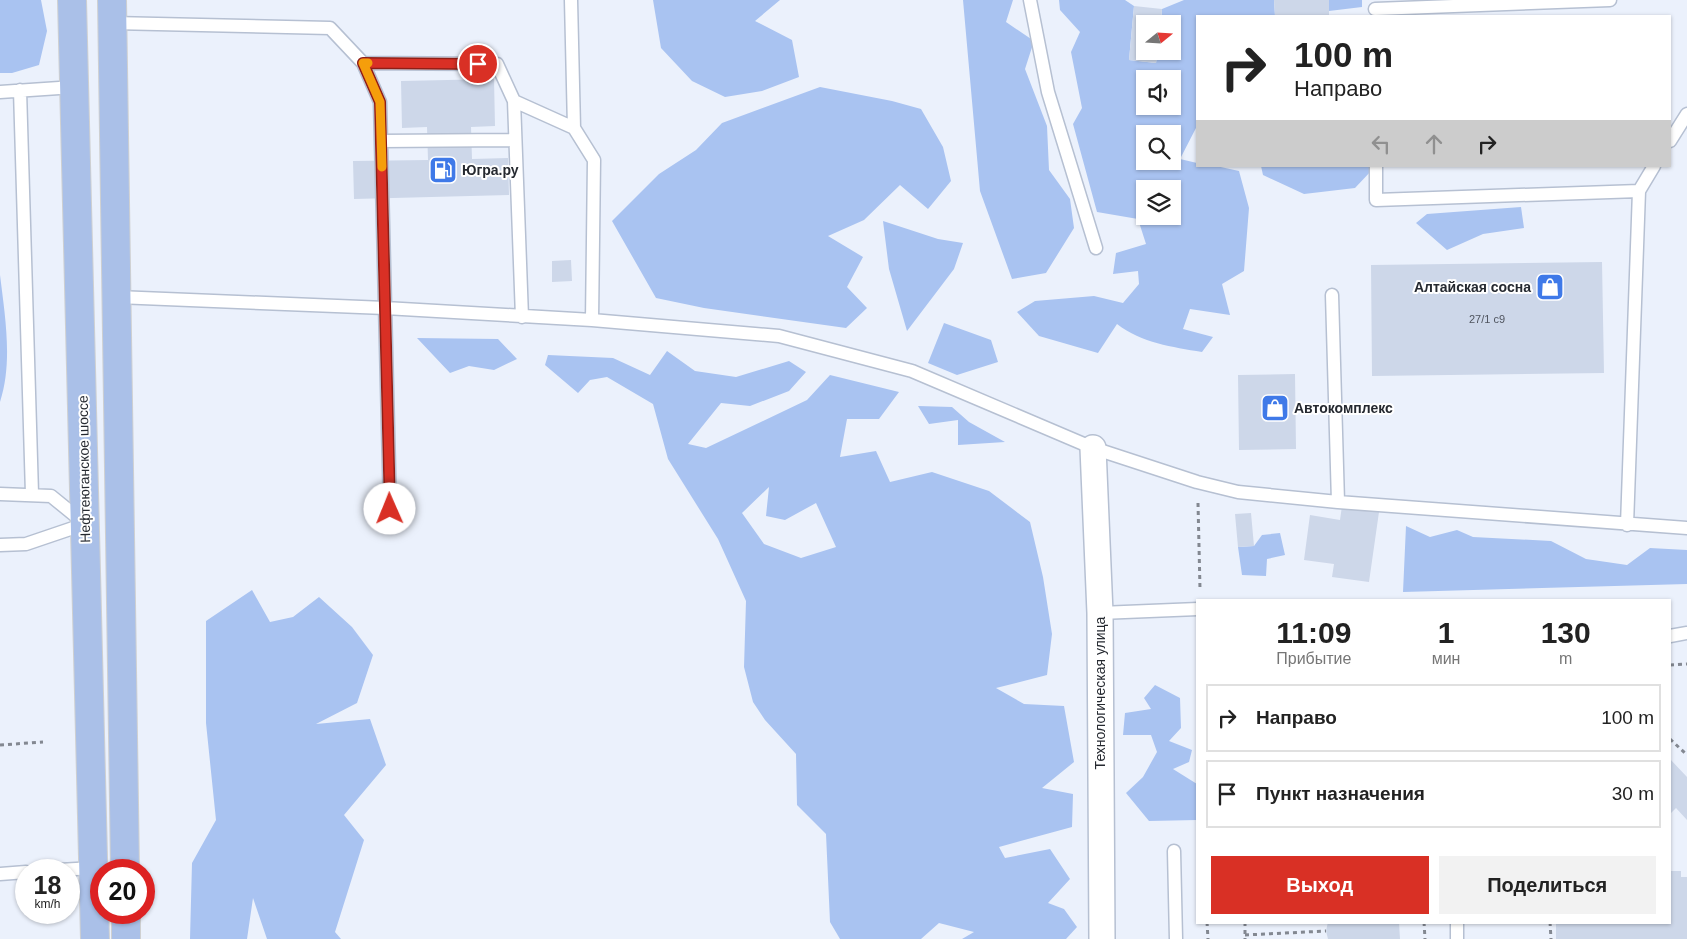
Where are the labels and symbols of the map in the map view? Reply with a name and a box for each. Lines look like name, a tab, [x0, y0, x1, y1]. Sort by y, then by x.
north arrow	[1136, 15, 1181, 60]
pin	[457, 43, 499, 85]
fuel station icon: Югра.ру	[428, 155, 458, 185]
place label: Югра.ру	[462, 162, 519, 178]
shop icon: Алтайская сосна	[1535, 272, 1565, 302]
place label: Алтайская сосна	[1414, 279, 1531, 295]
house number: 27/1 с9	[1469, 313, 1505, 325]
shop icon: Автокомплекс	[1260, 393, 1290, 423]
street label: Нефтеюганское шоссе	[75, 395, 93, 543]
place label: Автокомплекс	[1294, 400, 1393, 416]
position arrow	[363, 482, 415, 534]
street label: Технологическая улица	[1092, 616, 1108, 769]
speed limit sign: 20	[90, 859, 155, 924]

